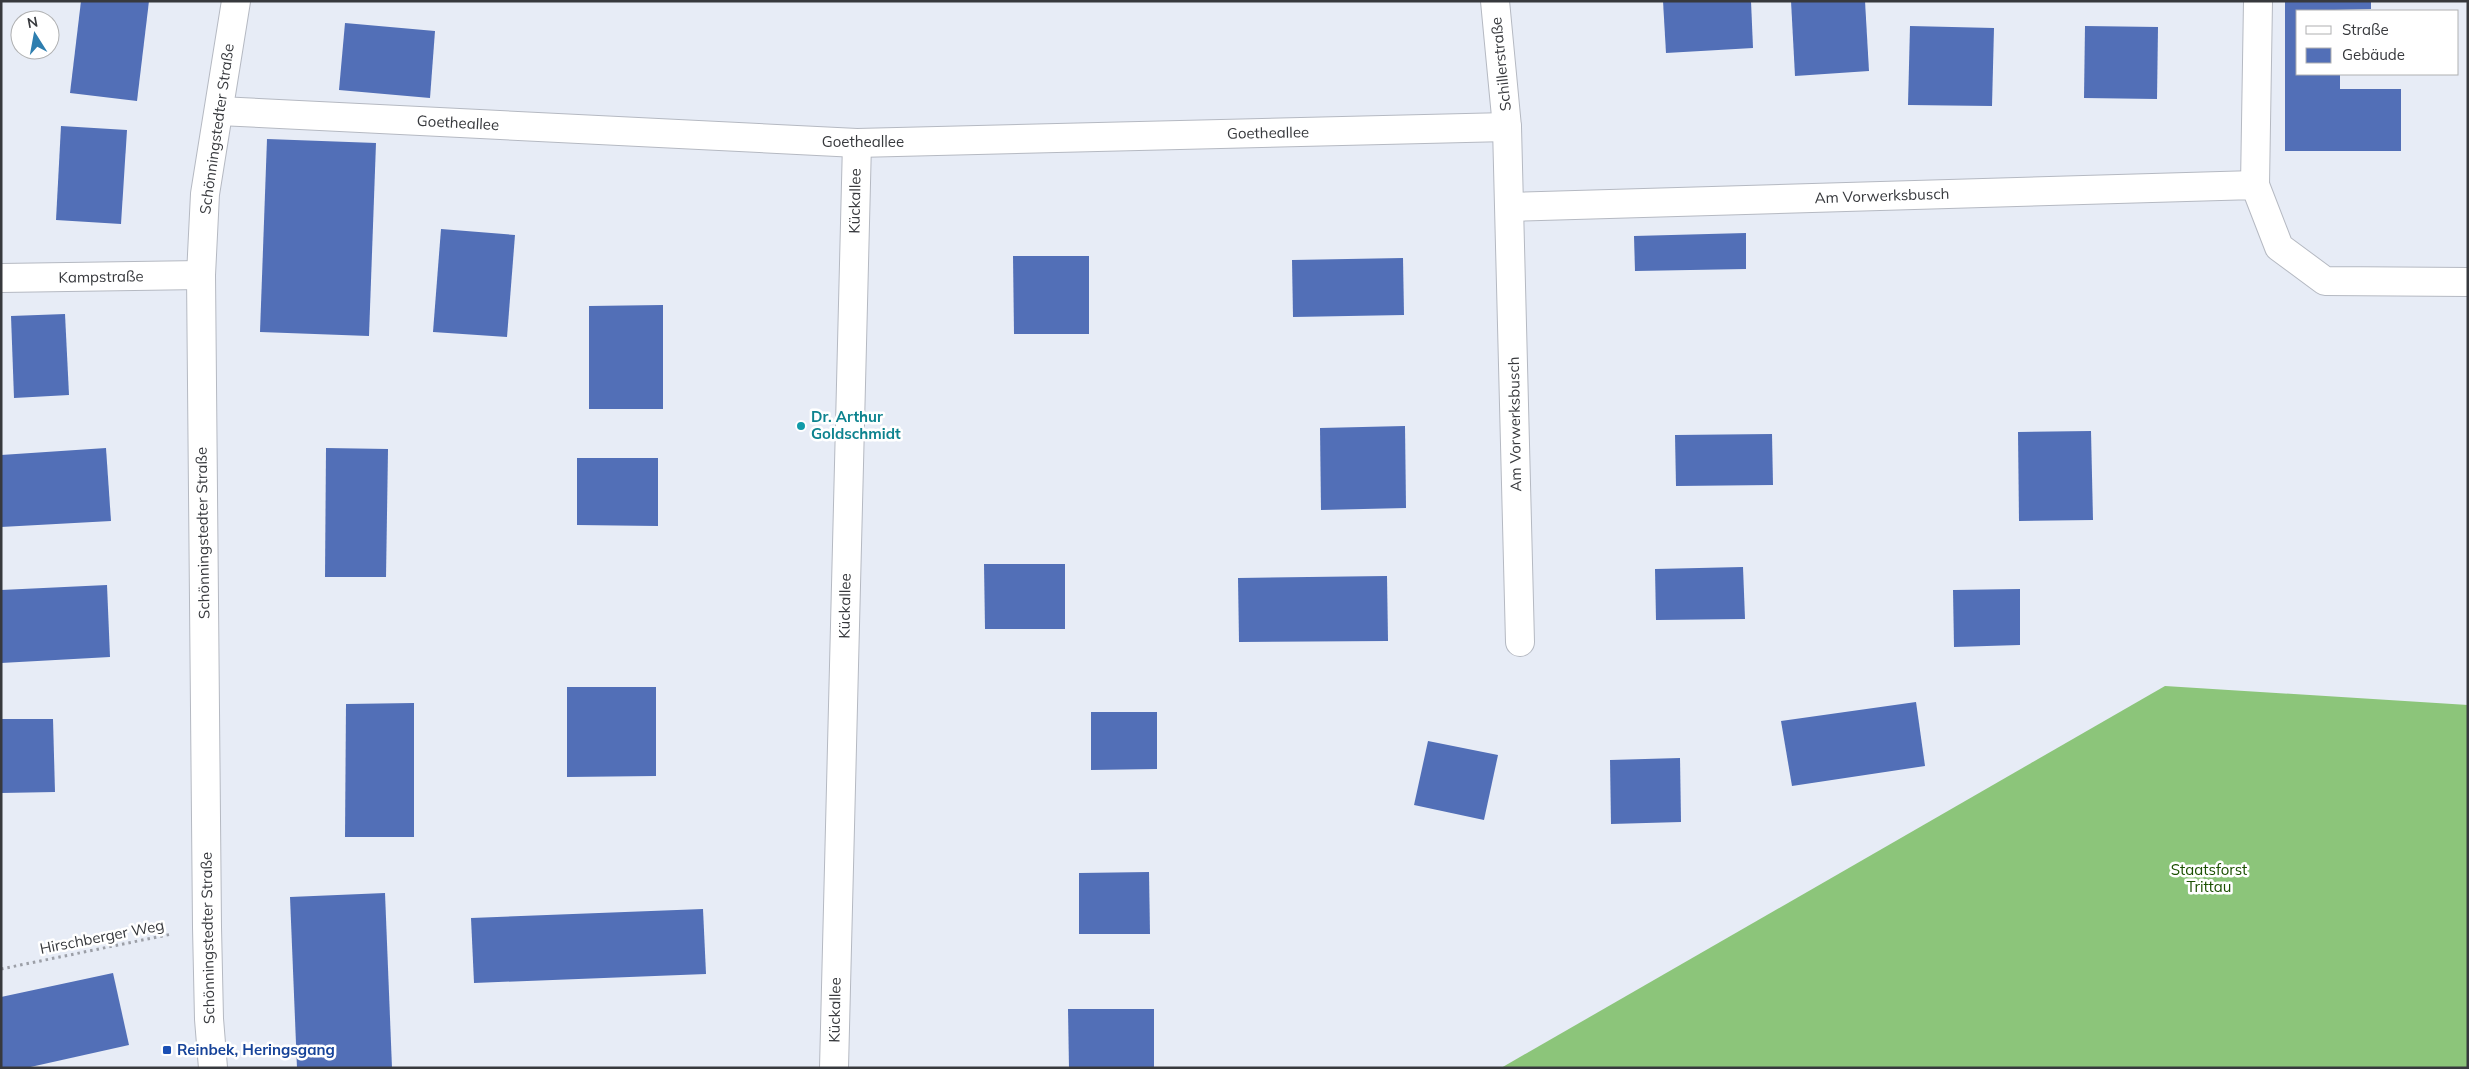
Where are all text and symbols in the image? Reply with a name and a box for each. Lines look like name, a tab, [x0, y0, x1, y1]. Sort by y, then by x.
north arrow	[10, 10, 60, 60]
legend	[2296, 10, 2459, 75]
text: N	[26, 12, 39, 32]
street label: Schillerstraße	[1486, 16, 1515, 112]
text: Straße	[2342, 20, 2389, 39]
street label: Schönningstedter Straße	[195, 42, 238, 215]
text: Gebäude	[2342, 45, 2405, 64]
street label: Goetheallee	[416, 111, 500, 134]
street label: Goetheallee	[1227, 122, 1309, 143]
street label: Goetheallee	[822, 132, 904, 151]
street label: Kückallee	[844, 168, 865, 234]
street label: Am Vorwerksbusch	[1814, 184, 1950, 207]
street label: Kampstraße	[58, 266, 144, 287]
street label: Am Vorwerksbusch	[1504, 356, 1525, 492]
place label: Dr. Arthur Goldschmidt	[811, 407, 901, 443]
marker: Dr. Arthur Goldschmidt	[795, 420, 807, 432]
street label: Schönningstedter Straße	[191, 447, 214, 619]
street label: Kückallee	[834, 573, 855, 639]
street label: Schönningstedter Straße	[196, 852, 219, 1024]
park label: Staatsforst Trittau	[2171, 860, 2247, 896]
street label: Hirschberger Weg	[38, 915, 166, 958]
street label: Kückallee	[824, 977, 845, 1043]
place label: Reinbek, Heringsgang	[177, 1040, 335, 1059]
marker: Reinbek, Heringsgang	[161, 1044, 173, 1056]

